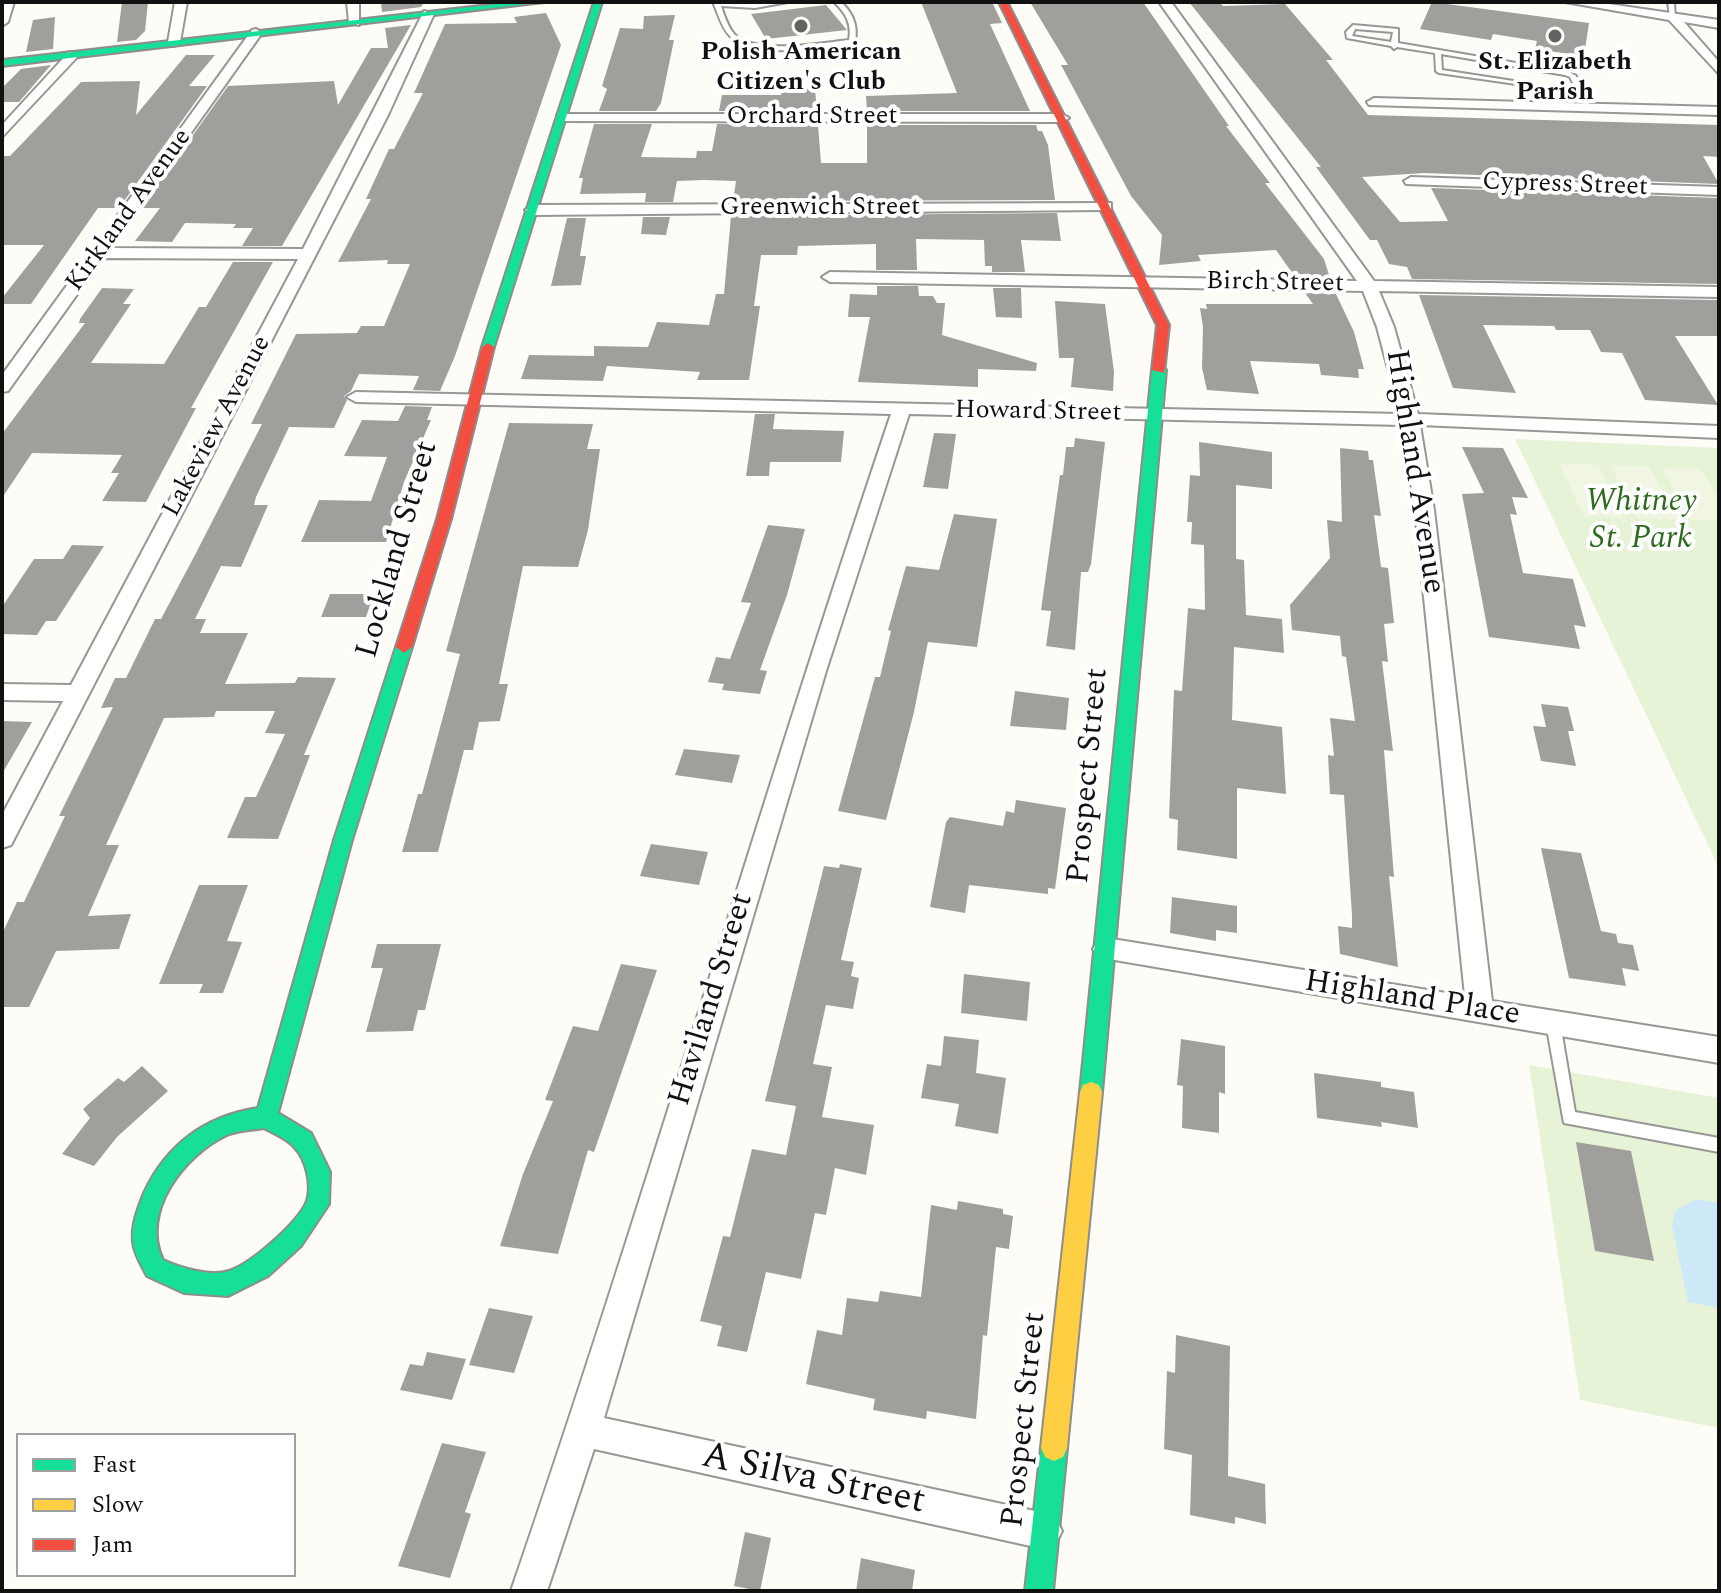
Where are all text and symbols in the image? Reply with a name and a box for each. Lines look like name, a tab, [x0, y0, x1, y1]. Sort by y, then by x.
marker: Polish American Citizen's Club	[792, 17, 810, 35]
marker: St. Elizabeth Parish	[1546, 27, 1564, 45]
place label: Polish American Citizen's Club	[701, 38, 901, 100]
place label: St. Elizabeth Parish	[1478, 48, 1632, 110]
street label: Orchard Street	[726, 102, 898, 134]
street label: Kirkland Avenue	[61, 124, 199, 298]
street label: Cypress Street	[1482, 168, 1648, 204]
street label: Greenwich Street	[720, 193, 920, 225]
street label: Birch Street	[1206, 267, 1344, 301]
street label: Lakeview Avenue	[157, 331, 279, 523]
street label: Highland Avenue	[1375, 347, 1451, 597]
street label: Howard Street	[954, 396, 1122, 430]
street label: Lockland Street	[350, 437, 448, 663]
park label: Whitney St. Park	[1585, 485, 1697, 560]
street label: Prospect Street	[1061, 667, 1119, 885]
street label: Haviland Street	[662, 889, 764, 1111]
street label: Highland Place	[1302, 964, 1522, 1036]
street label: Prospect Street	[996, 1310, 1056, 1530]
legend	[16, 1433, 296, 1577]
street label: A Silva Street	[697, 1435, 929, 1527]
text: Fast	[92, 1447, 137, 1483]
text: Slow	[92, 1487, 143, 1523]
text: Jam	[92, 1527, 133, 1563]

